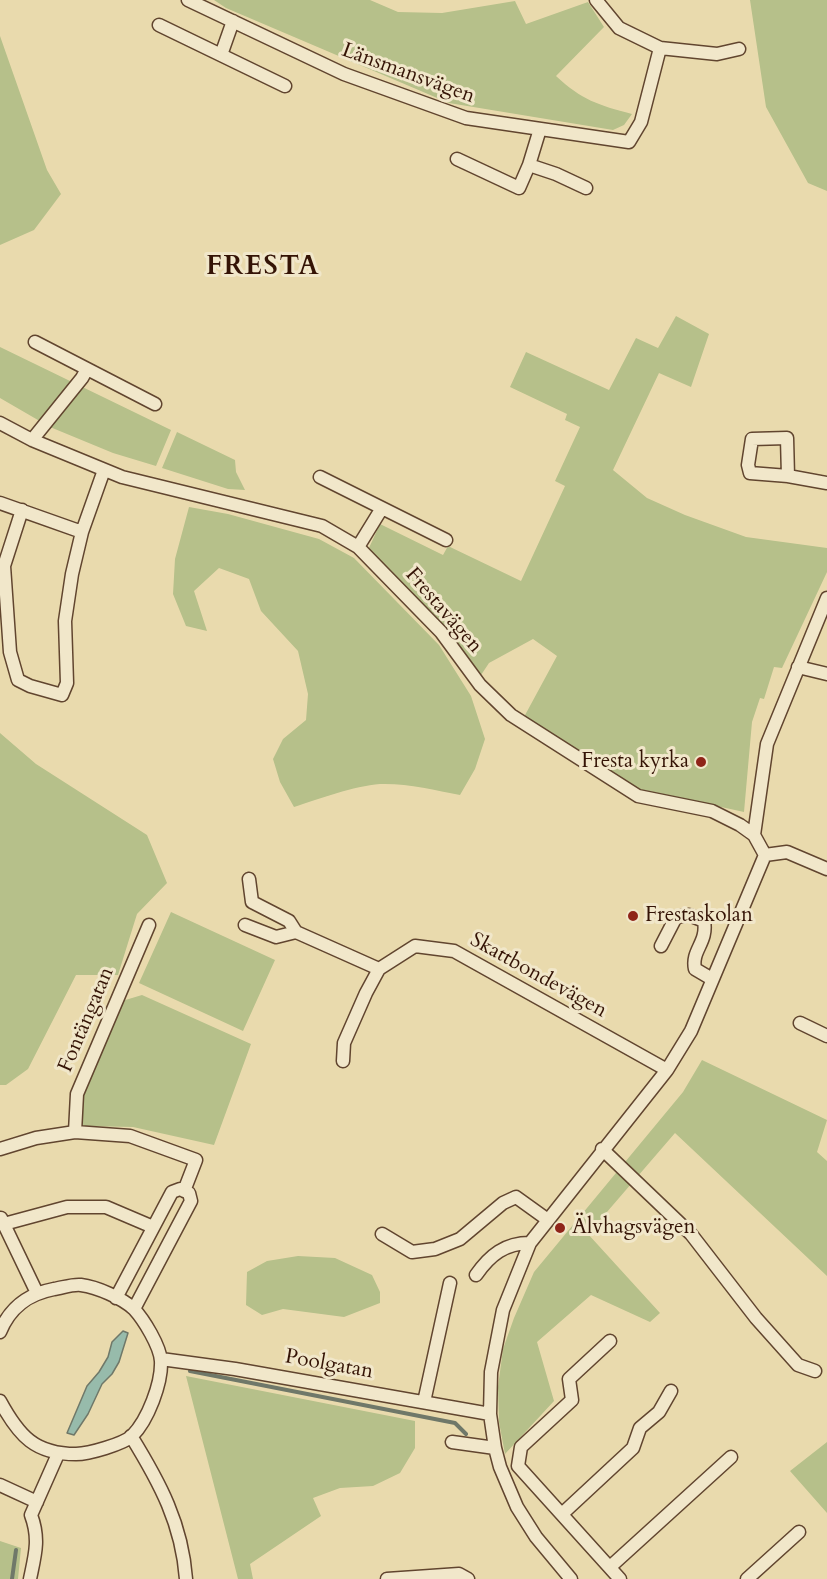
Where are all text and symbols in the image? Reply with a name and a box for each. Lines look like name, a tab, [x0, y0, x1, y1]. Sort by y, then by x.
street label: Länsmansvägen	[338, 38, 478, 110]
district label: FRESTA	[206, 252, 320, 284]
street label: Frestavägen	[399, 563, 487, 659]
place label: Fresta kyrka	[581, 749, 689, 775]
marker: Fresta kyrka	[694, 755, 708, 769]
place label: Frestaskolan	[645, 903, 753, 929]
marker: Frestaskolan	[626, 909, 640, 923]
street label: Skattbondevägen	[465, 928, 611, 1024]
street label: Fontängatan	[54, 964, 120, 1076]
place label: Älvhagsvägen	[572, 1215, 695, 1241]
marker: Älvhagsvägen	[553, 1221, 567, 1235]
street label: Poolgatan	[283, 1345, 375, 1385]

